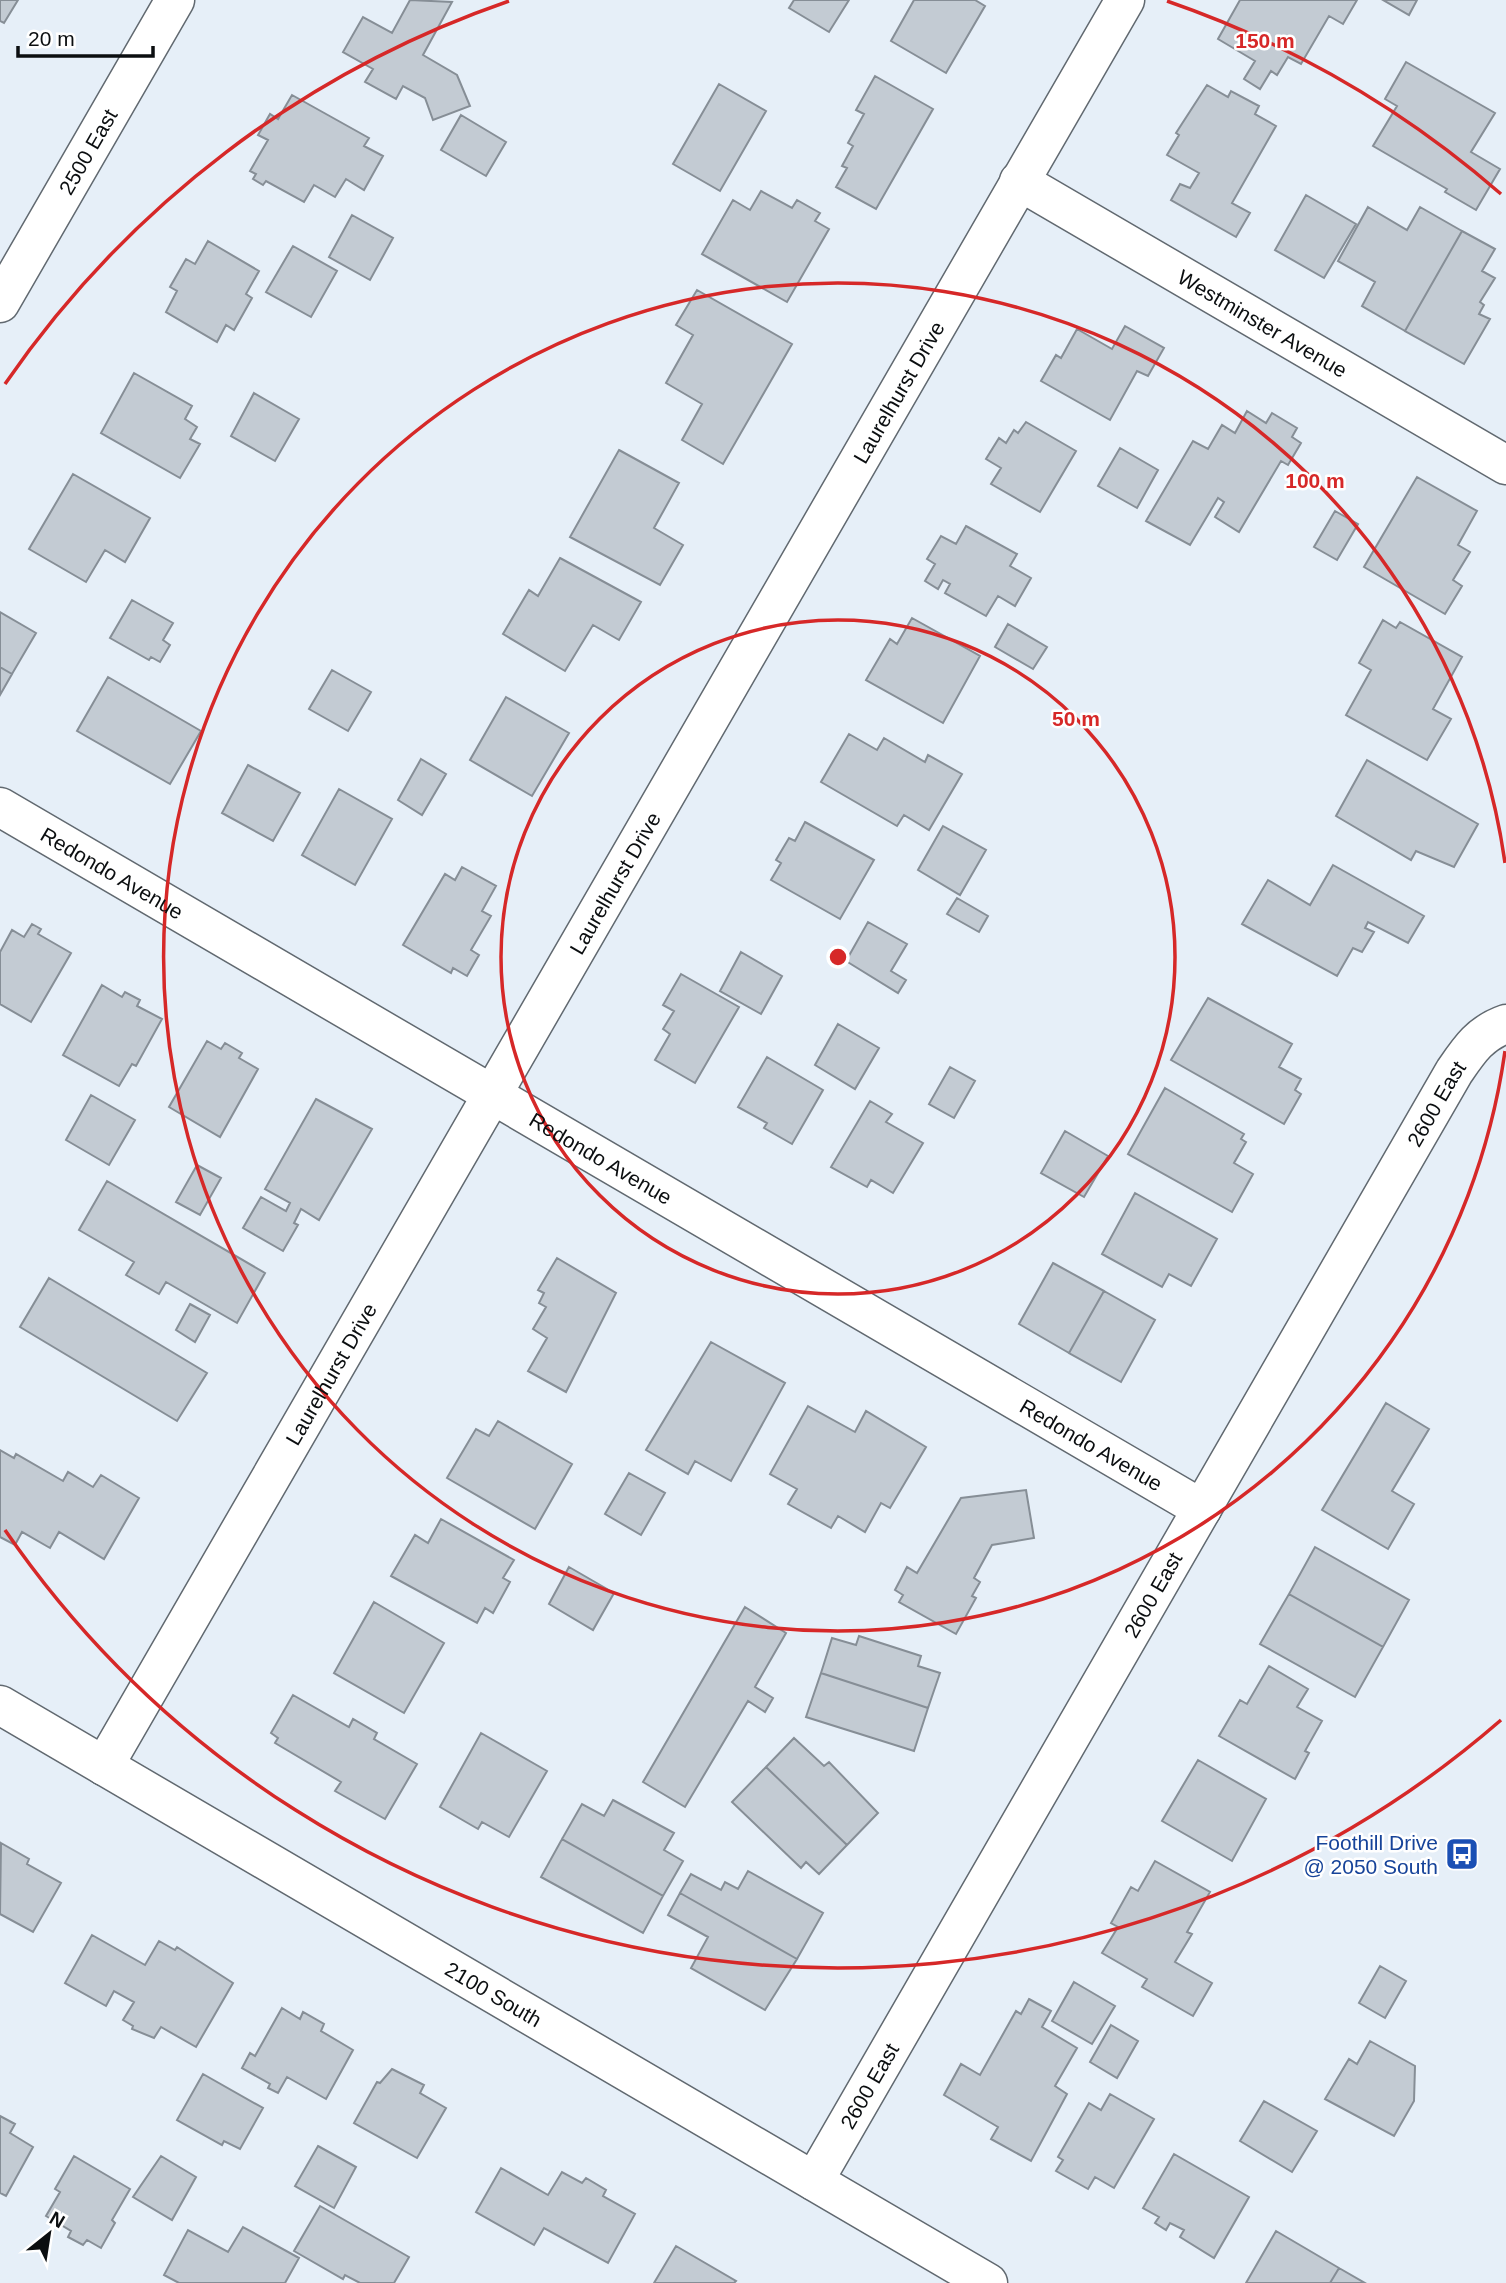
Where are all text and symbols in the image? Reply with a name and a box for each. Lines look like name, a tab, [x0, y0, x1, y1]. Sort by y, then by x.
scale bar	[18, 14, 152, 58]
text: 20 m	[28, 27, 75, 50]
text: 150 m	[1235, 29, 1295, 52]
street label: 2500 East	[54, 105, 121, 198]
street label: Westminster Avenue	[1174, 265, 1351, 381]
street label: Laurelhurst Drive	[848, 317, 948, 467]
text: 100 m	[1285, 469, 1345, 492]
text: 50 m	[1052, 707, 1100, 730]
street label: Laurelhurst Drive	[565, 808, 665, 958]
street label: Redondo Avenue	[37, 822, 188, 923]
centre of rings	[826, 945, 850, 969]
street label: 2600 East	[1402, 1056, 1470, 1150]
street label: Redondo Avenue	[526, 1108, 676, 1209]
street label: Laurelhurst Drive	[281, 1299, 381, 1449]
street label: Redondo Avenue	[1016, 1394, 1167, 1495]
street label: 2600 East	[1119, 1548, 1186, 1641]
place label: Foothill Drive @ 2050 South	[1303, 1831, 1438, 1878]
bus stop icon: Foothill Drive @ 2050 South	[1443, 1835, 1481, 1873]
street label: 2100 South	[442, 1957, 546, 2031]
street label: 2600 East	[835, 2039, 903, 2132]
north arrow	[14, 2199, 84, 2269]
text: N	[46, 2207, 68, 2232]

